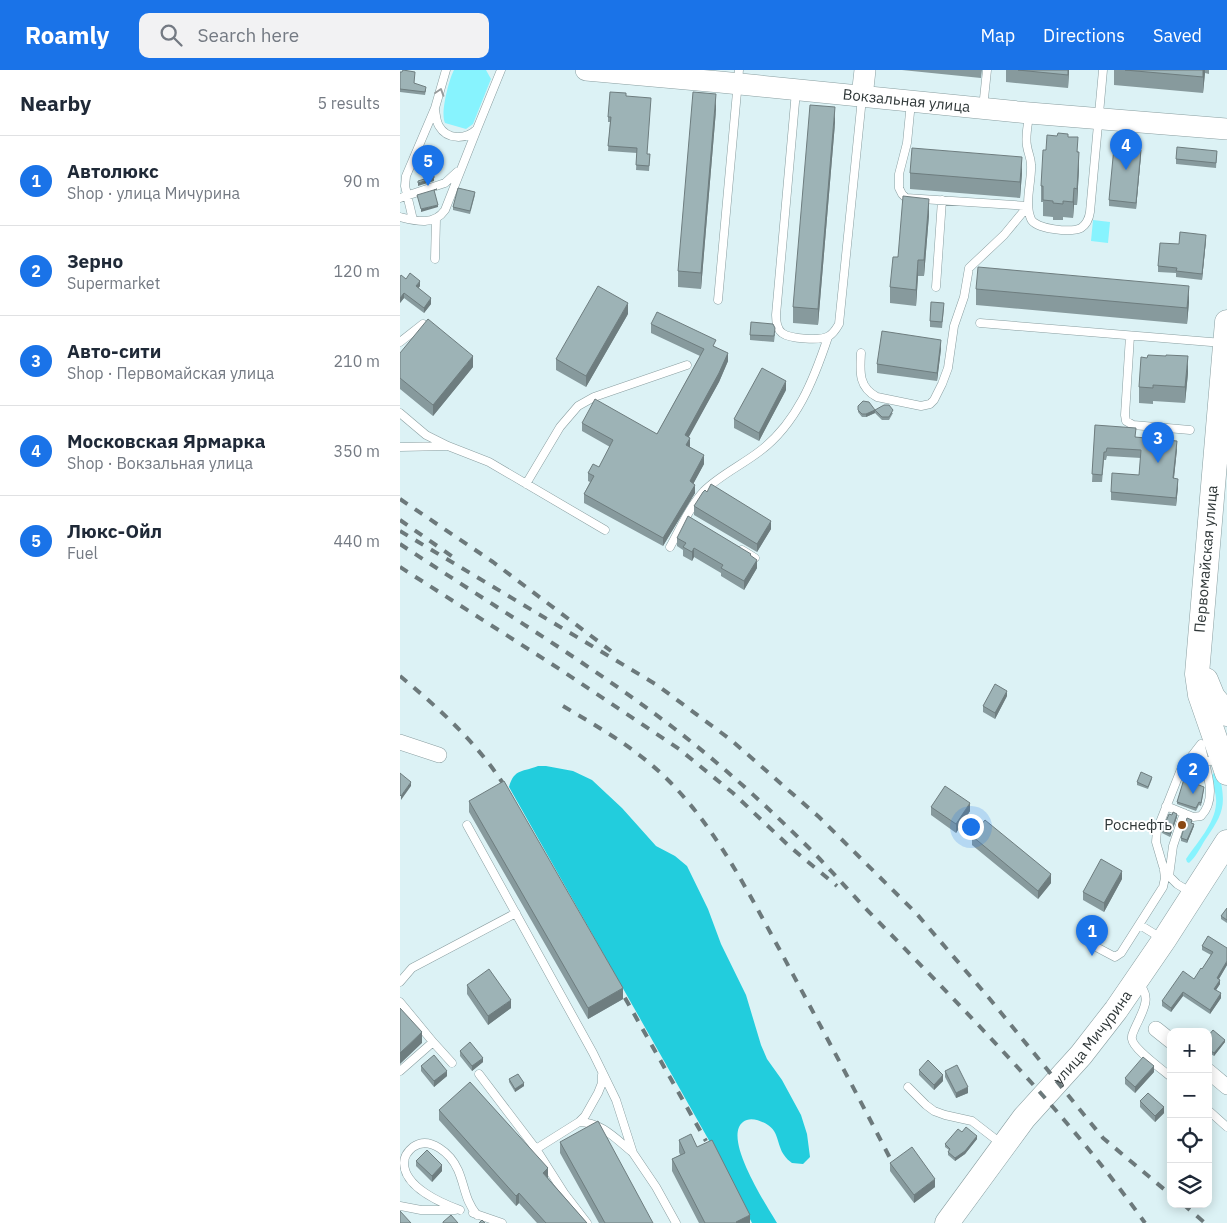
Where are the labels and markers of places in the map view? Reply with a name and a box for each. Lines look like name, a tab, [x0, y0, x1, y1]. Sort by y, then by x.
pin: 4	[1110, 129, 1142, 170]
pin: 5	[412, 145, 444, 186]
pin: 3	[1142, 422, 1174, 463]
pin: 2	[1177, 753, 1209, 794]
place label: Роснефть	[1104, 815, 1172, 834]
marker: Роснефть	[1176, 819, 1188, 831]
pin: 1	[1076, 915, 1108, 956]

